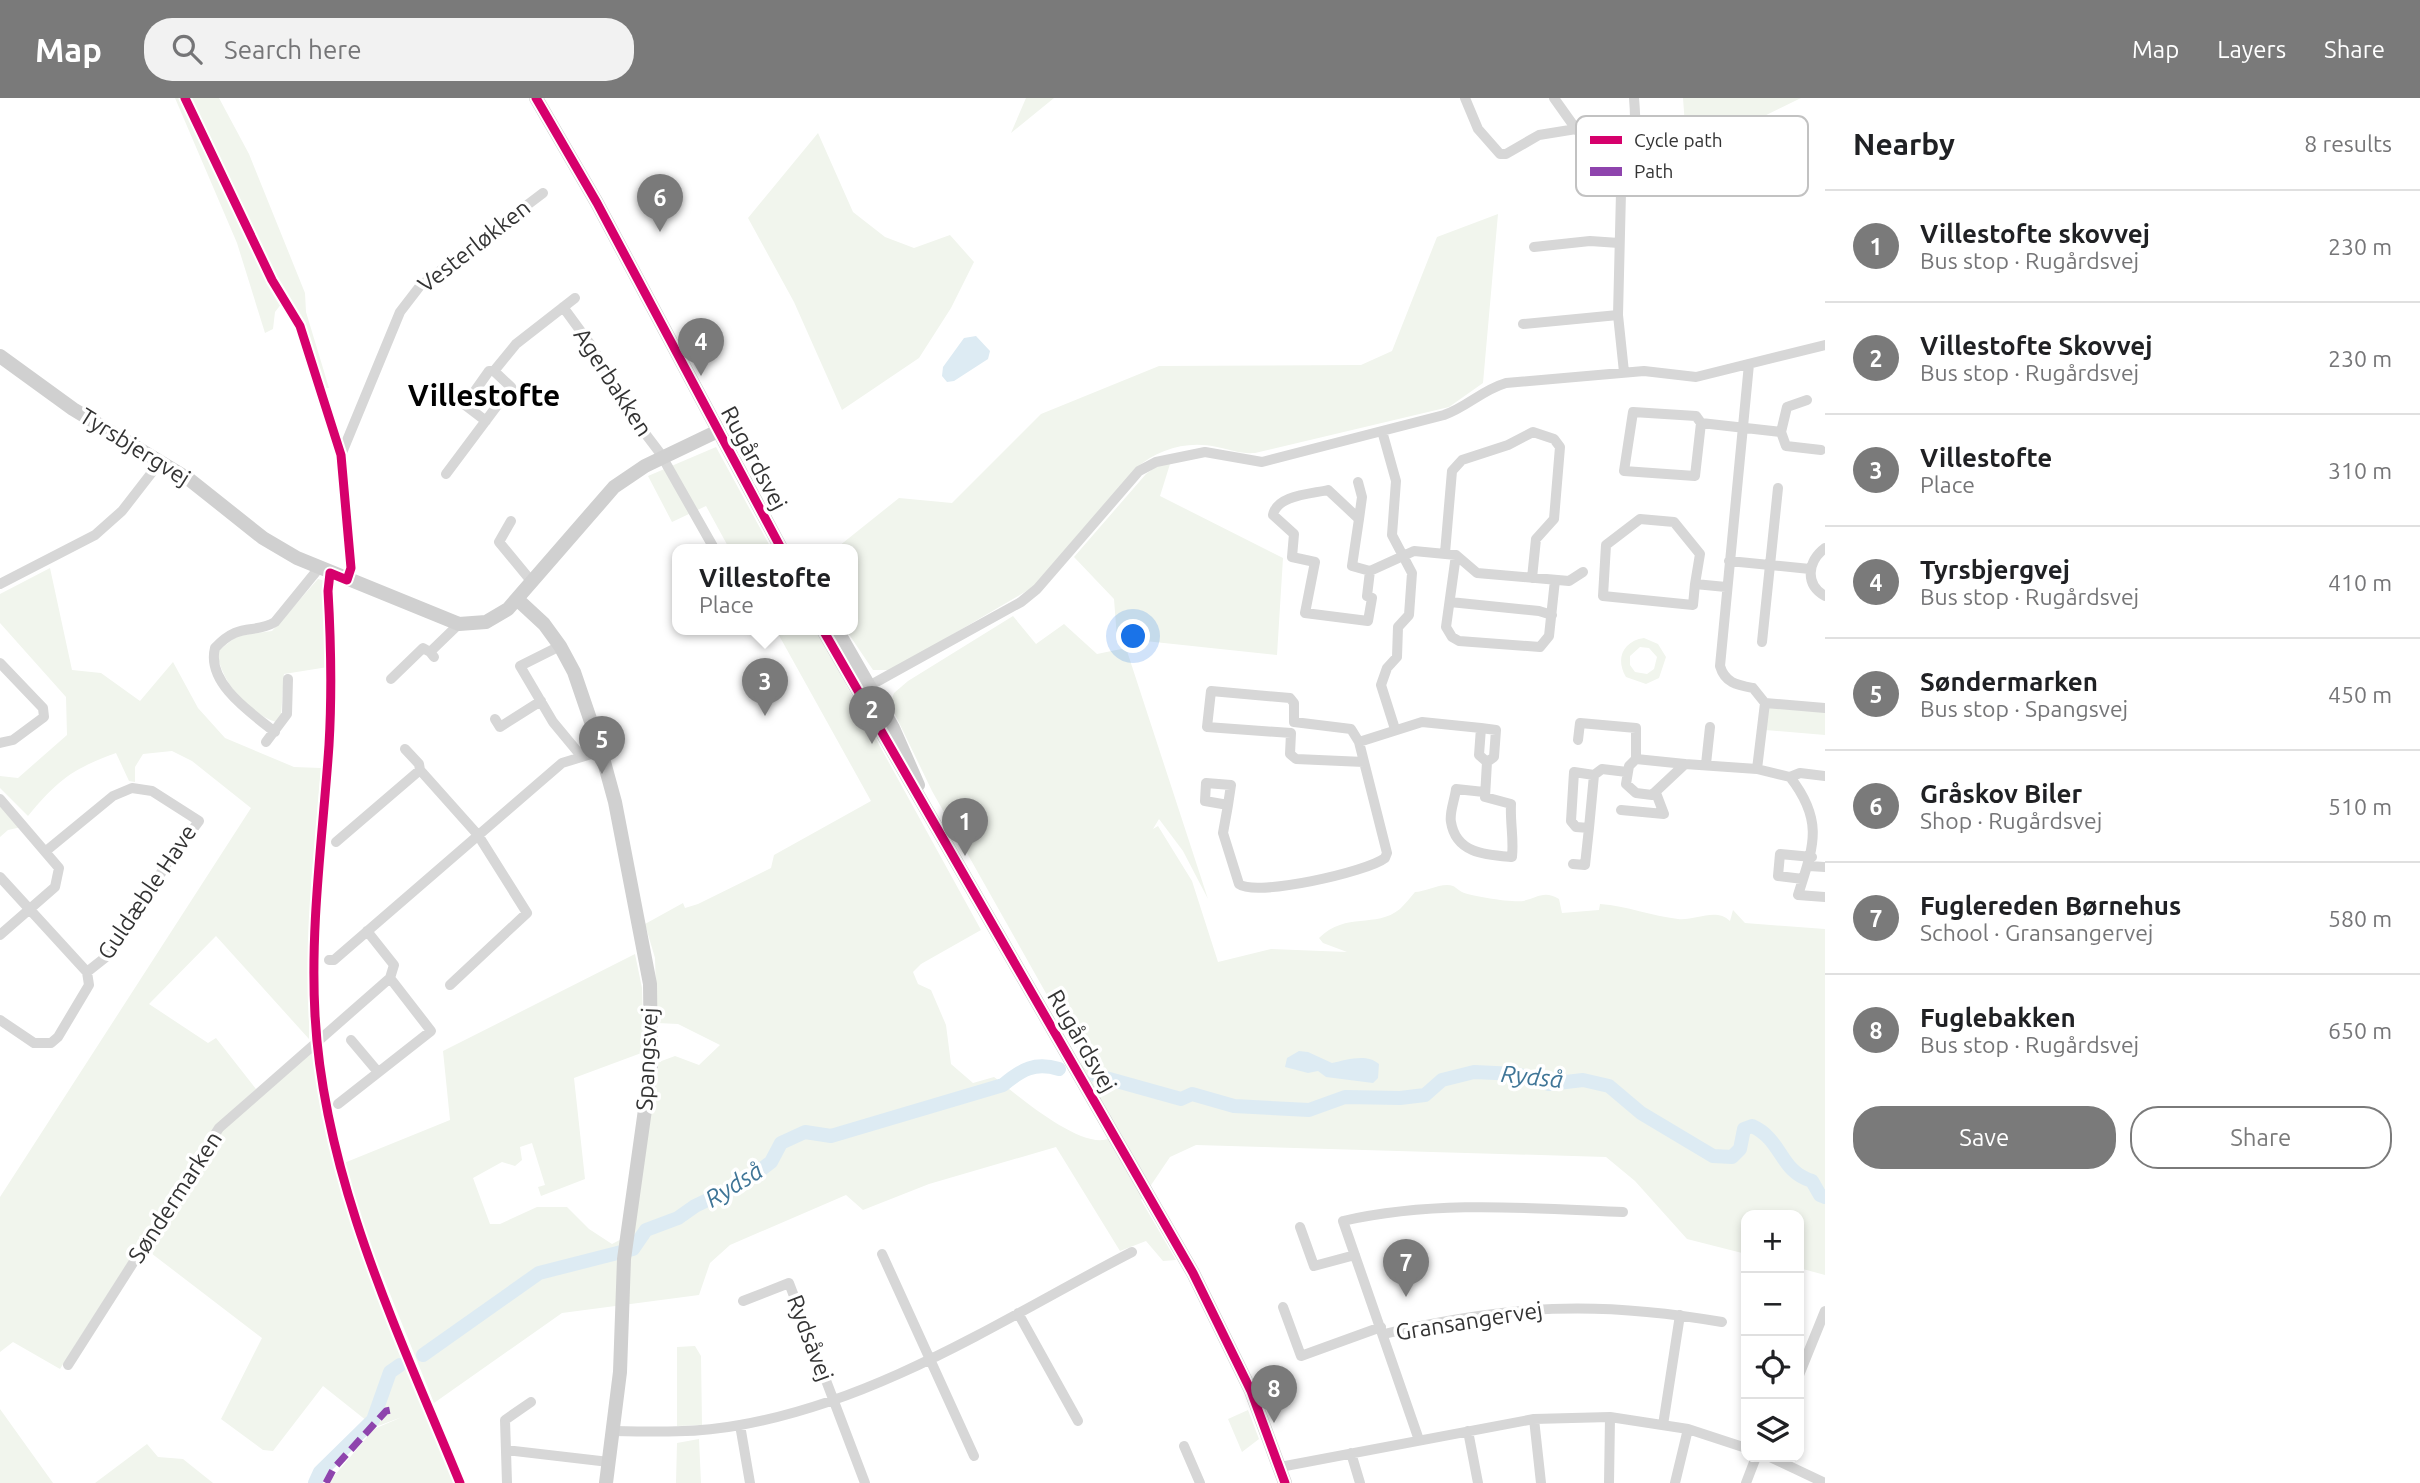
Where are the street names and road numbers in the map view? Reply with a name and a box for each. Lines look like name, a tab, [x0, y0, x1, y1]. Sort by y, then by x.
street label: Vesterløkken	[413, 194, 535, 297]
street label: Agerbakken	[569, 323, 658, 440]
street label: Rugårdsvej	[717, 402, 792, 514]
street label: Tyrsbjergvej	[76, 403, 195, 490]
street label: Guldæble Have	[92, 820, 201, 964]
street label: Rugårdsvej	[1043, 985, 1122, 1096]
street label: Spangsvej	[631, 1007, 662, 1111]
street label: Søndermarken	[123, 1127, 226, 1267]
street label: Rydsåvej	[783, 1291, 838, 1384]
street label: Gransangervej	[1394, 1297, 1544, 1344]

